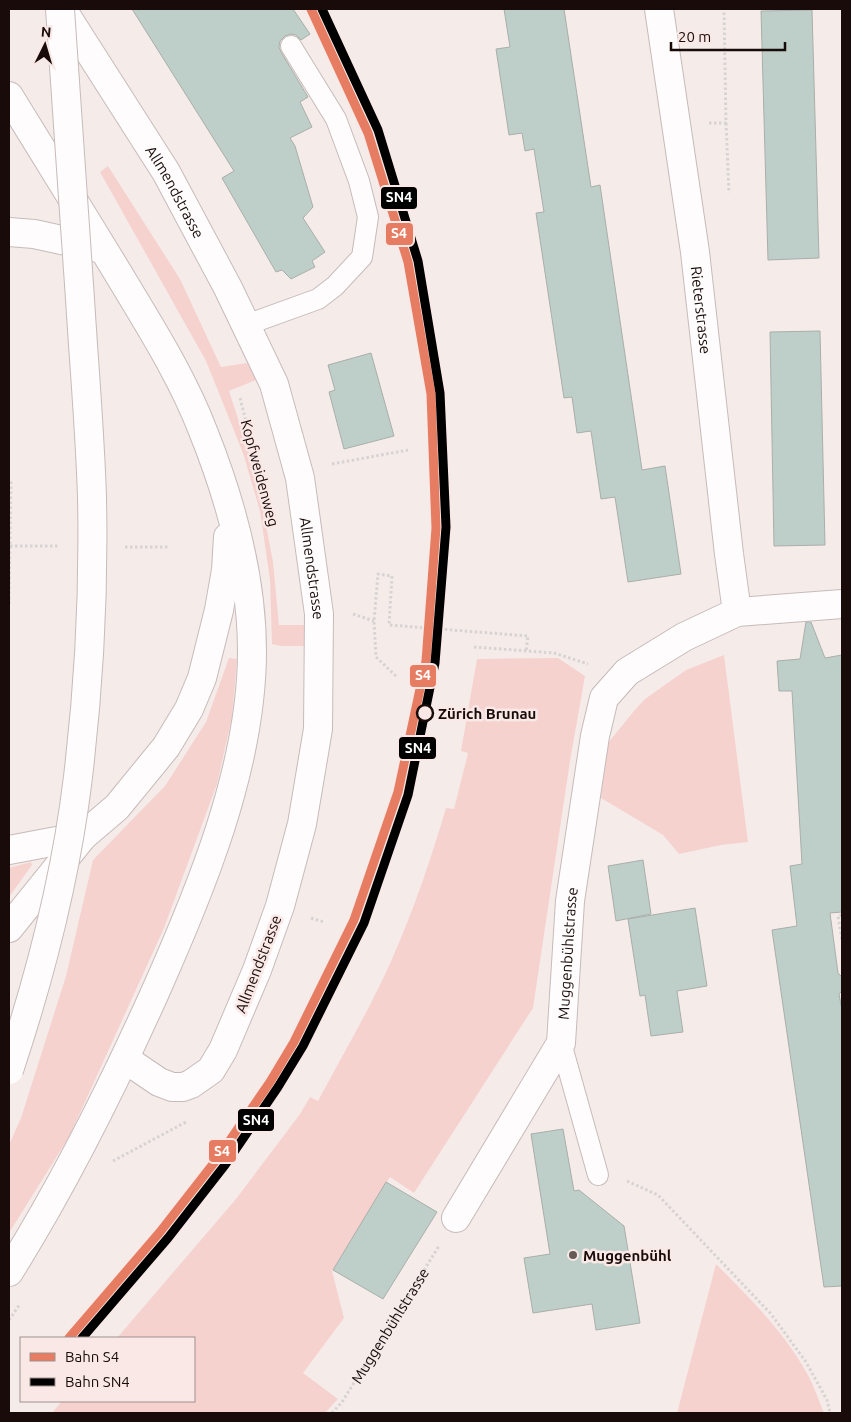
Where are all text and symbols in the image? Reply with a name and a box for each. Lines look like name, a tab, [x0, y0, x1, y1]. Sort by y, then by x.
north arrow	[20, 20, 70, 70]
scale bar	[671, 20, 785, 52]
text: N	[40, 24, 52, 40]
text: 20 m	[678, 28, 711, 45]
street label: Allmendstrasse	[143, 142, 208, 241]
line badge: SN4	[380, 186, 418, 210]
text: SN4	[386, 189, 412, 205]
line badge: S4	[385, 222, 414, 246]
text: S4	[391, 225, 407, 241]
street label: Rieterstrasse	[688, 265, 715, 355]
street label: Kopfweidenweg	[238, 418, 282, 528]
street label: Allmendstrasse	[297, 516, 328, 620]
line badge: S4	[409, 664, 437, 688]
text: S4	[415, 667, 431, 683]
marker: Zürich Brunau	[416, 704, 434, 722]
place label: Zürich Brunau	[438, 705, 536, 722]
line badge: SN4	[398, 736, 437, 760]
text: SN4	[405, 740, 431, 756]
street label: Muggenbühlstrasse	[554, 886, 581, 1020]
street label: Allmendstrasse	[232, 913, 284, 1015]
line badge: SN4	[237, 1108, 275, 1132]
text: SN4	[243, 1112, 269, 1128]
line badge: S4	[208, 1139, 237, 1163]
text: S4	[214, 1143, 230, 1159]
place label: Muggenbühl	[583, 1247, 672, 1264]
marker: Muggenbühl	[567, 1249, 579, 1261]
street label: Muggenbühlstrasse	[347, 1265, 432, 1386]
legend	[20, 1337, 195, 1402]
text: Bahn S4	[65, 1348, 119, 1365]
text: Bahn SN4	[65, 1373, 130, 1390]

